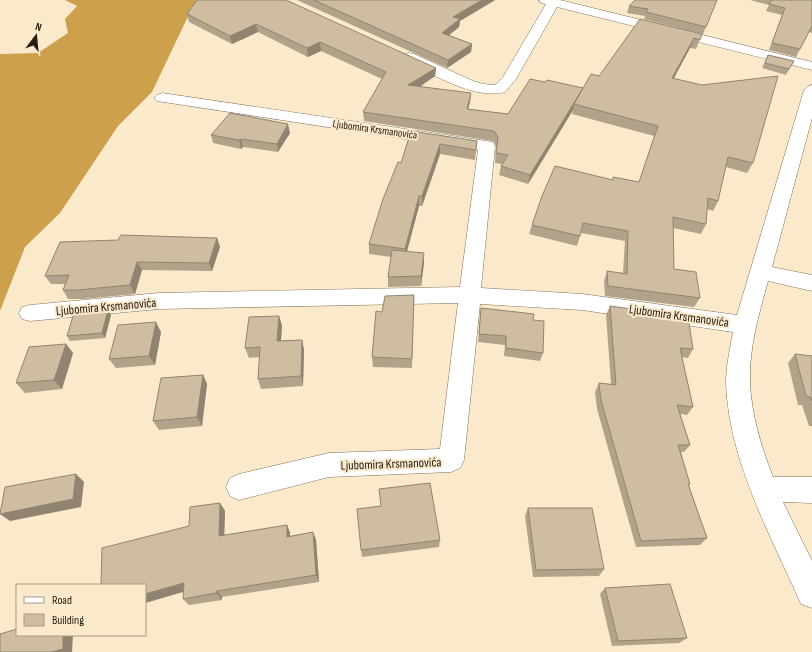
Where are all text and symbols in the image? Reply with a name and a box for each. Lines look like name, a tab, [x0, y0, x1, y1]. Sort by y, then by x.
north arrow	[16, 16, 56, 56]
text: N	[34, 20, 43, 34]
street label: Ljubomira Krsmanovića	[332, 117, 418, 142]
street label: Ljubomira Krsmanovića	[55, 295, 157, 319]
street label: Ljubomira Krsmanovića	[628, 301, 730, 331]
street label: Ljubomira Krsmanovića	[340, 454, 442, 474]
legend	[16, 584, 146, 636]
text: Road	[52, 593, 72, 608]
text: Building	[52, 613, 84, 628]

